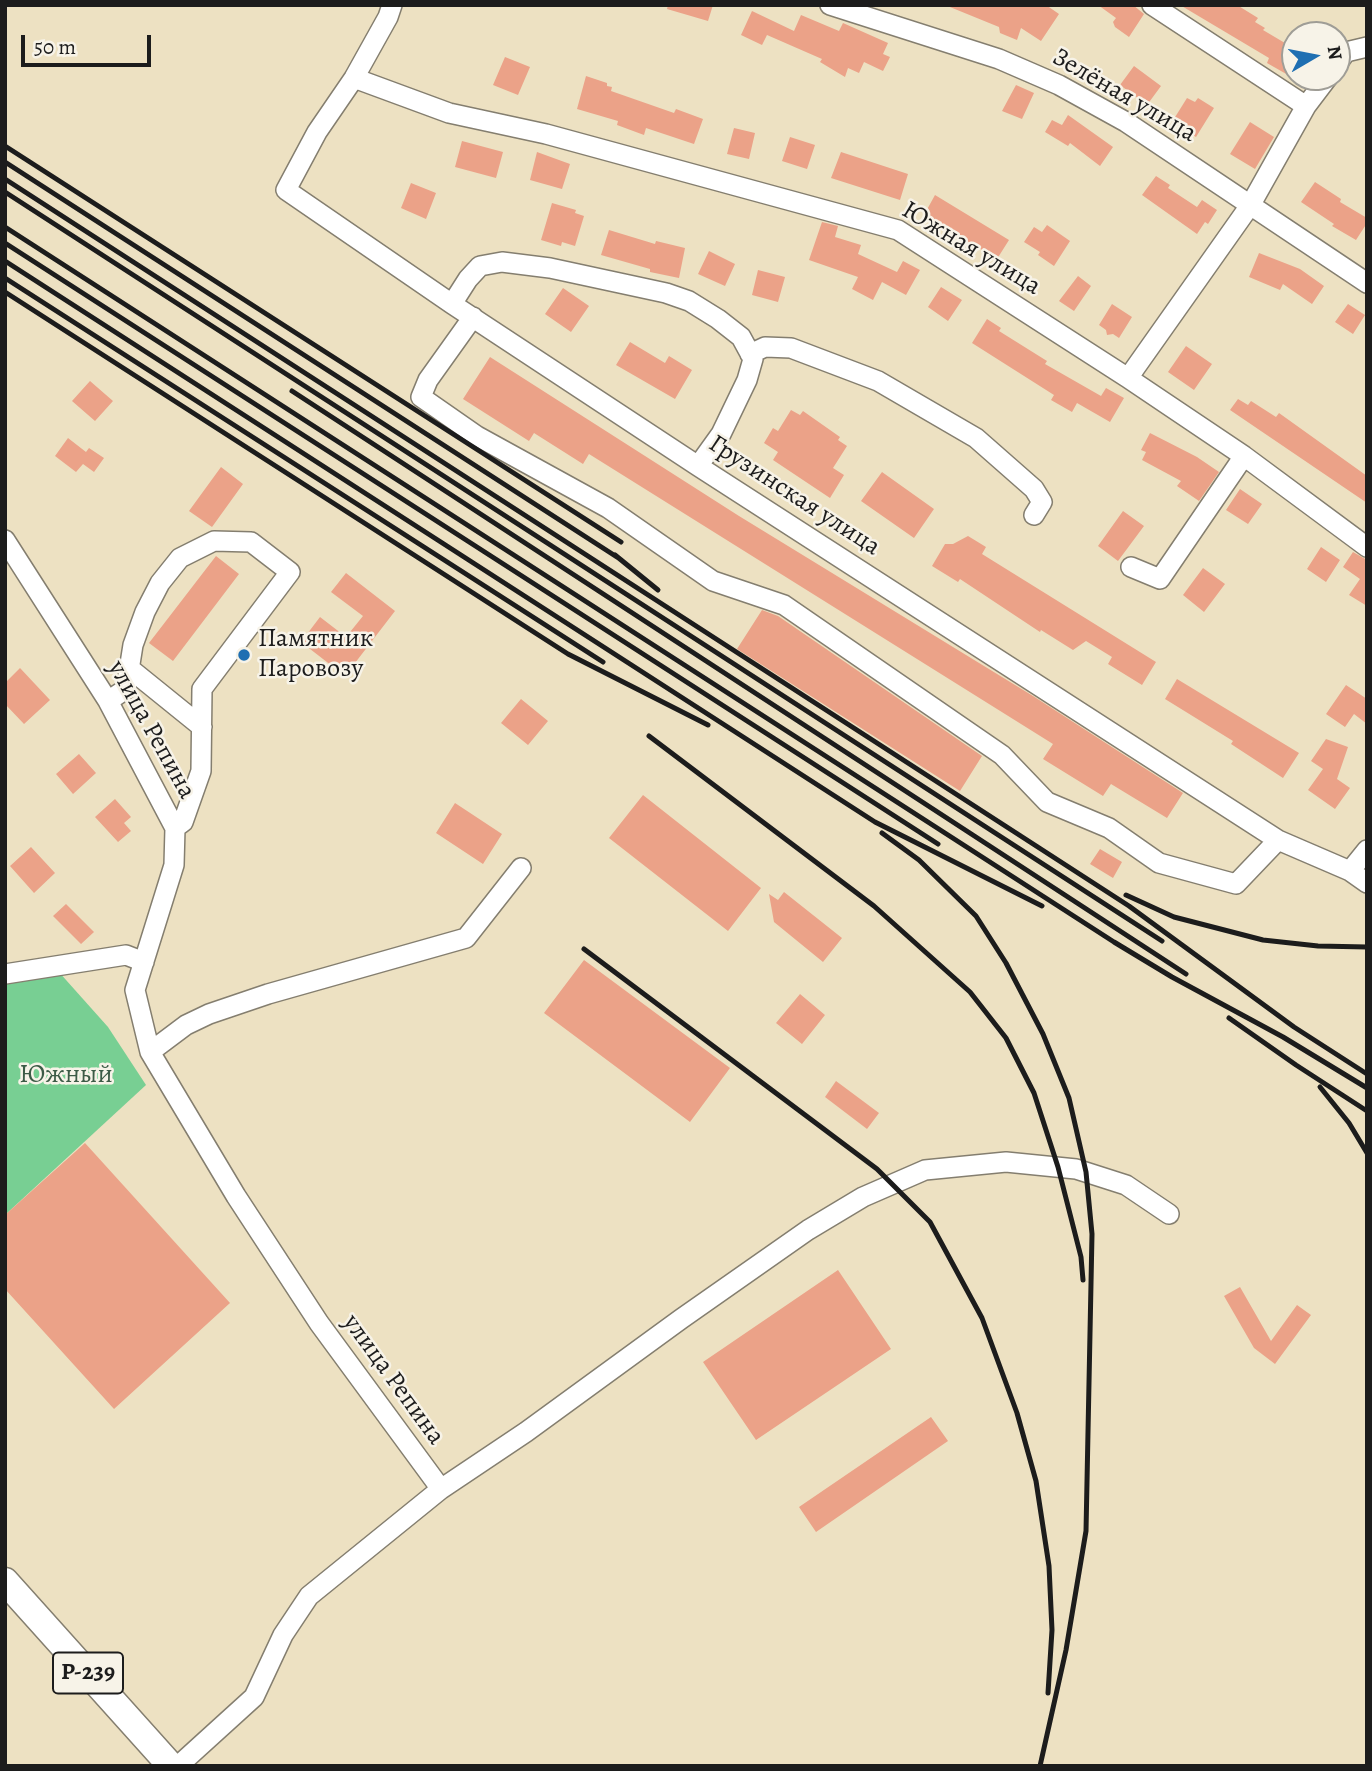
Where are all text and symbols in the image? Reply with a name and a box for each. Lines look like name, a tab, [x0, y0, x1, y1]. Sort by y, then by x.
scale bar	[24, 21, 154, 65]
north arrow	[1281, 21, 1351, 91]
text: 50 m	[34, 33, 76, 61]
street label: Зелёная улица	[1046, 42, 1202, 150]
text: N	[1321, 44, 1349, 62]
street label: Южная улица	[896, 195, 1046, 303]
street label: Грузинская улица	[702, 429, 886, 563]
place label: Памятник Паровозу	[258, 624, 373, 686]
marker: Памятник Паровозу	[236, 647, 252, 663]
street label: улица Репина	[100, 655, 202, 805]
park label: Южный	[19, 1060, 113, 1092]
street label: улица Репина	[335, 1309, 451, 1451]
road number: Р-239	[53, 1652, 123, 1694]

